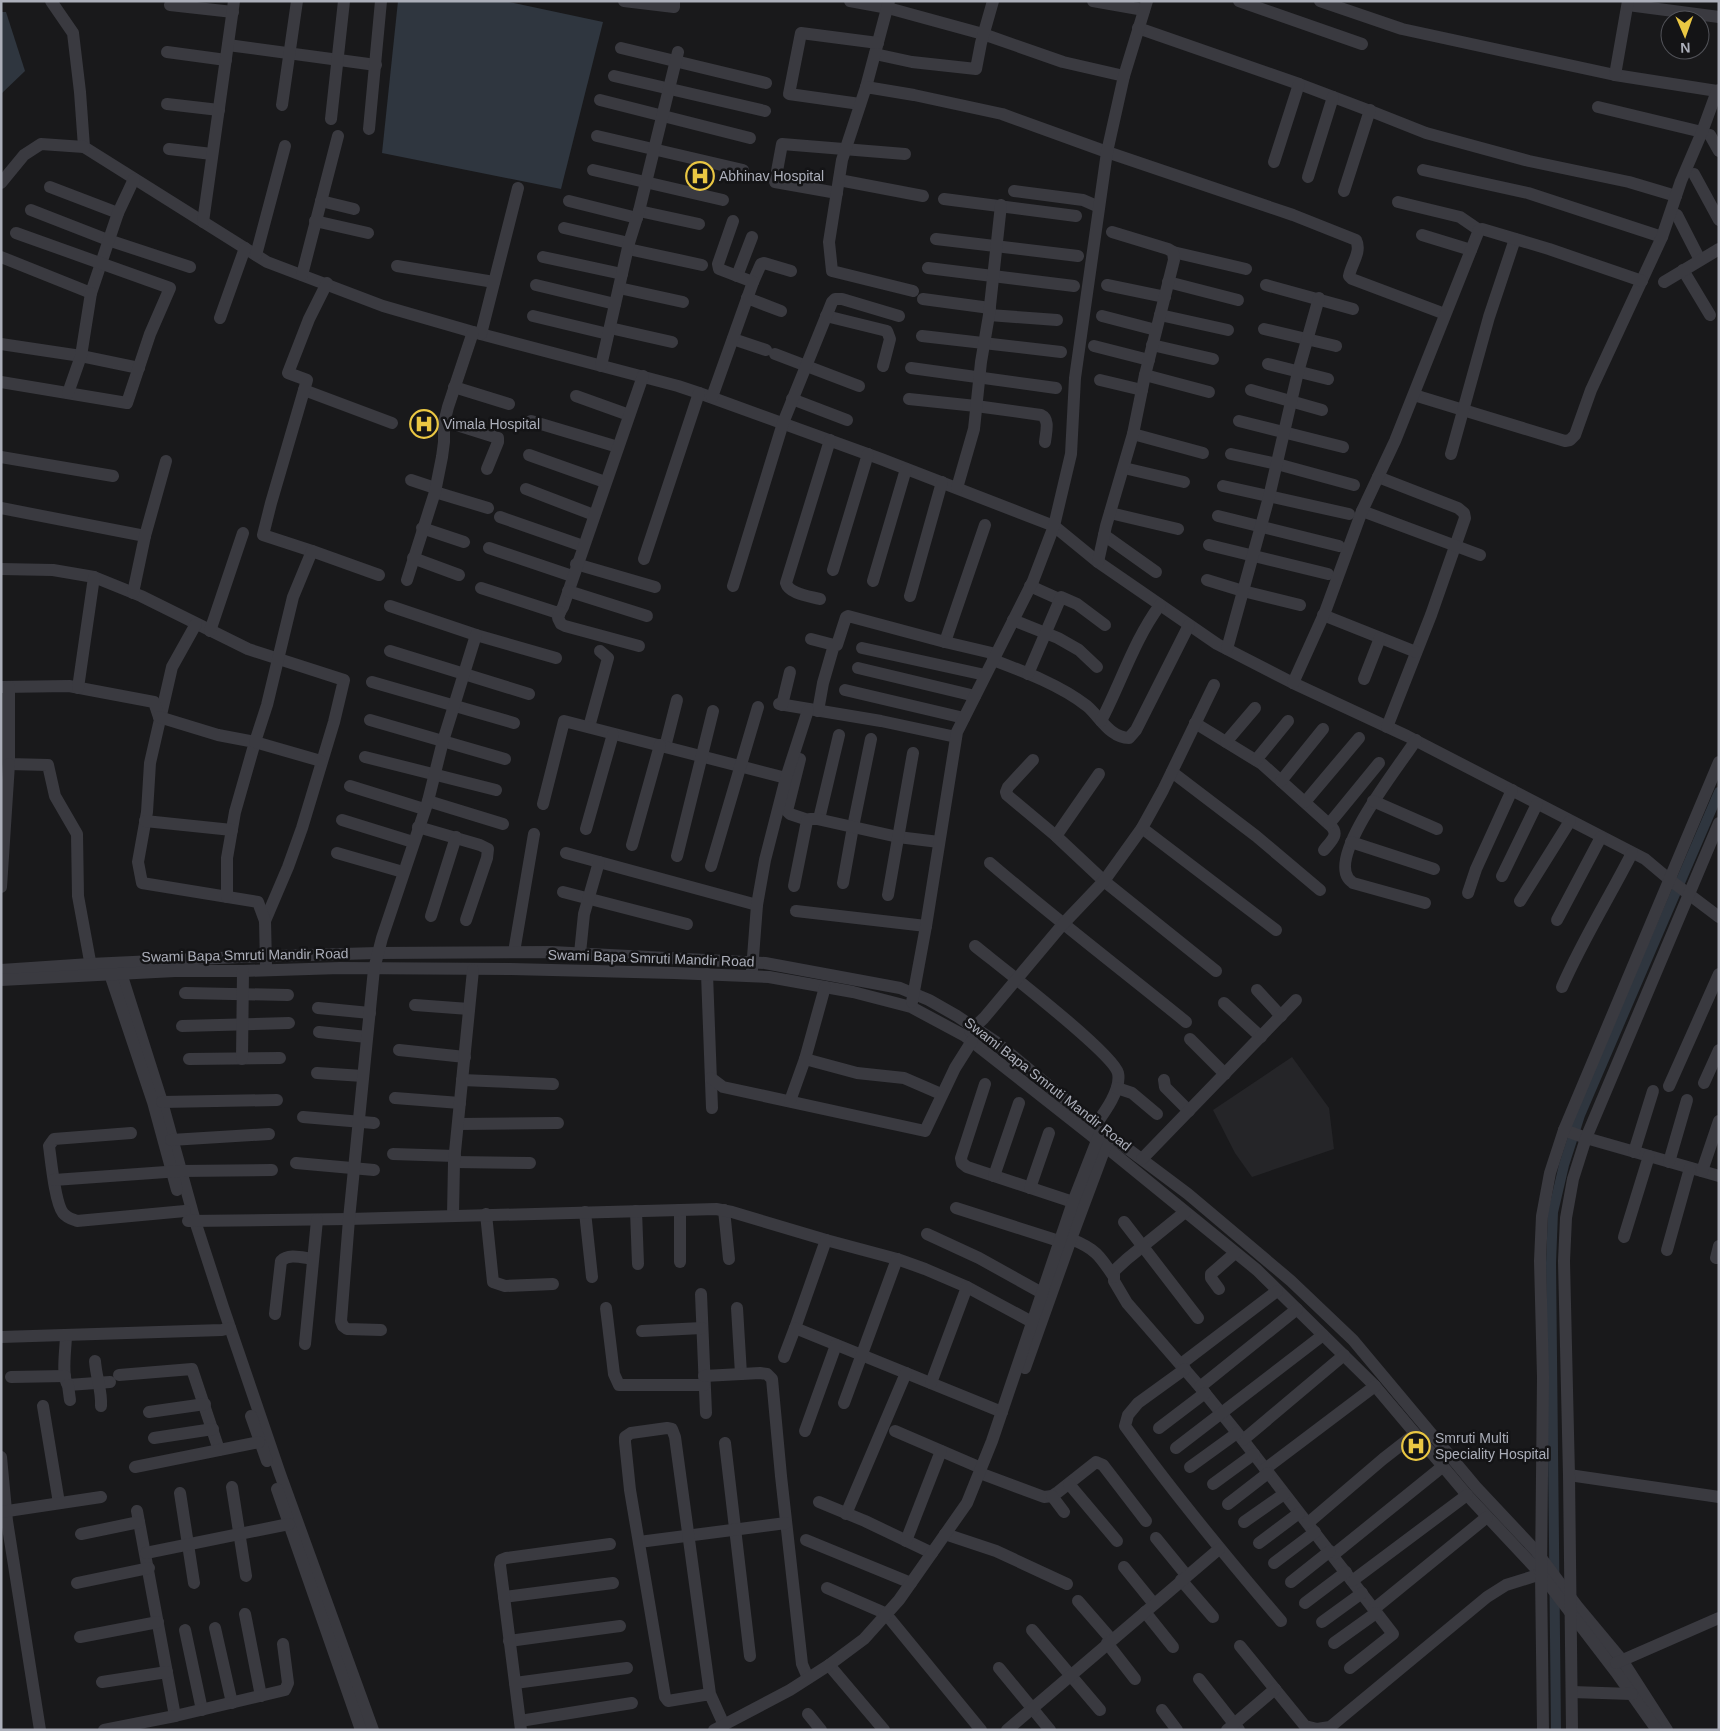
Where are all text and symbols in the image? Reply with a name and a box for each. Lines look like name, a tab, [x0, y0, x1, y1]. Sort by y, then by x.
north arrow	[1660, 10, 1710, 60]
text: N	[1680, 40, 1691, 56]
hospital icon: Abhinav Hospital	[685, 161, 715, 191]
place label: Abhinav Hospital	[719, 168, 824, 184]
hospital icon: Vimala Hospital	[409, 409, 439, 439]
place label: Vimala Hospital	[443, 416, 540, 432]
street label: Swami Bapa Smruti Mandir Road	[141, 945, 349, 965]
street label: Swami Bapa Smruti Mandir Road	[547, 946, 755, 970]
street label: Swami Bapa Smruti Mandir Road	[962, 1014, 1134, 1154]
place label: Smruti Multi Speciality Hospital	[1435, 1430, 1549, 1462]
hospital icon: Smruti Multi Speciality Hospital	[1401, 1431, 1431, 1461]

